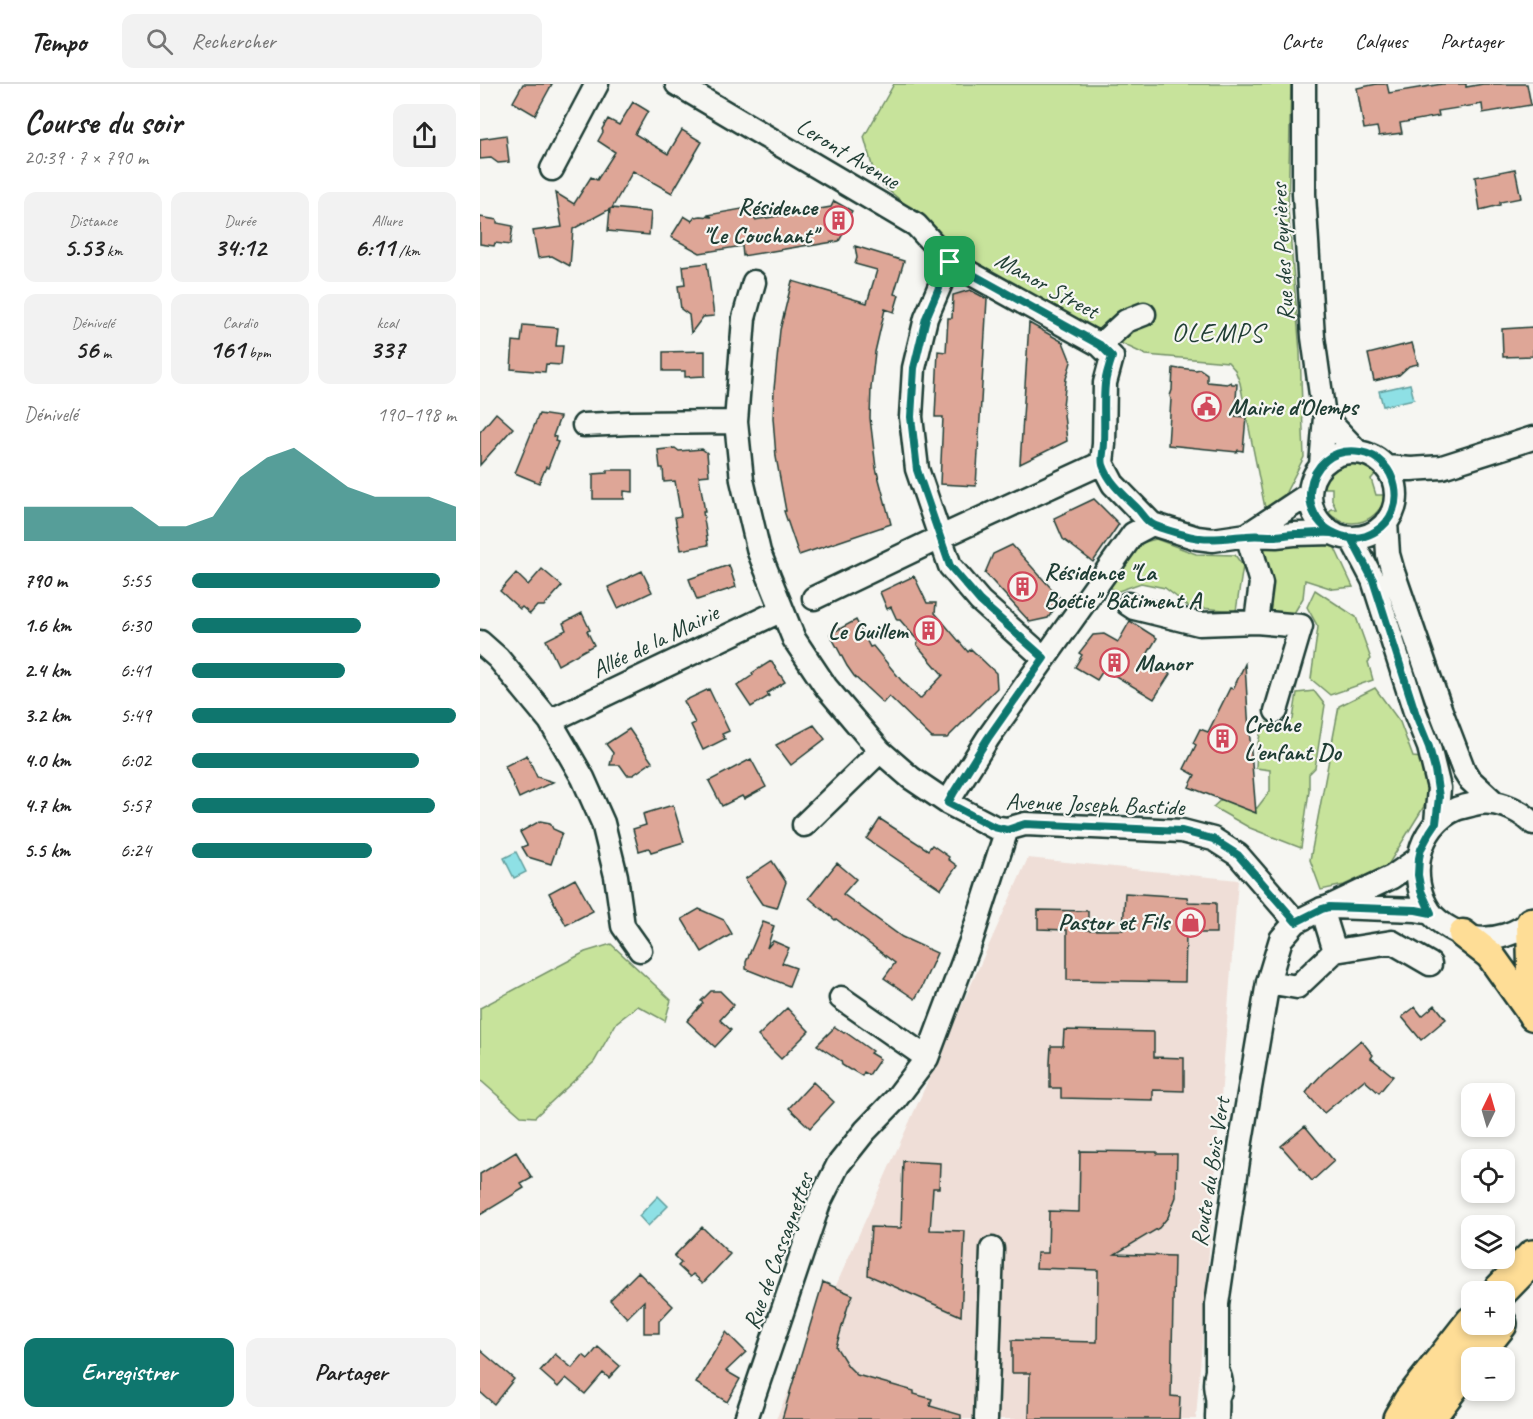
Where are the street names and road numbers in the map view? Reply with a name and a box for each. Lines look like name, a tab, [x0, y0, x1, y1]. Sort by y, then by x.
street label: Leront Avenue	[791, 111, 907, 197]
street label: Rue des Peyrières	[1263, 180, 1301, 322]
street label: Manor Street	[990, 244, 1106, 327]
street label: Allée de la Mairie	[587, 596, 725, 685]
street label: Avenue Joseph Bastide	[1005, 786, 1187, 822]
street label: Route du Bois Vert	[1183, 1093, 1237, 1249]
street label: Rue de Cassagnettes	[736, 1167, 821, 1333]

